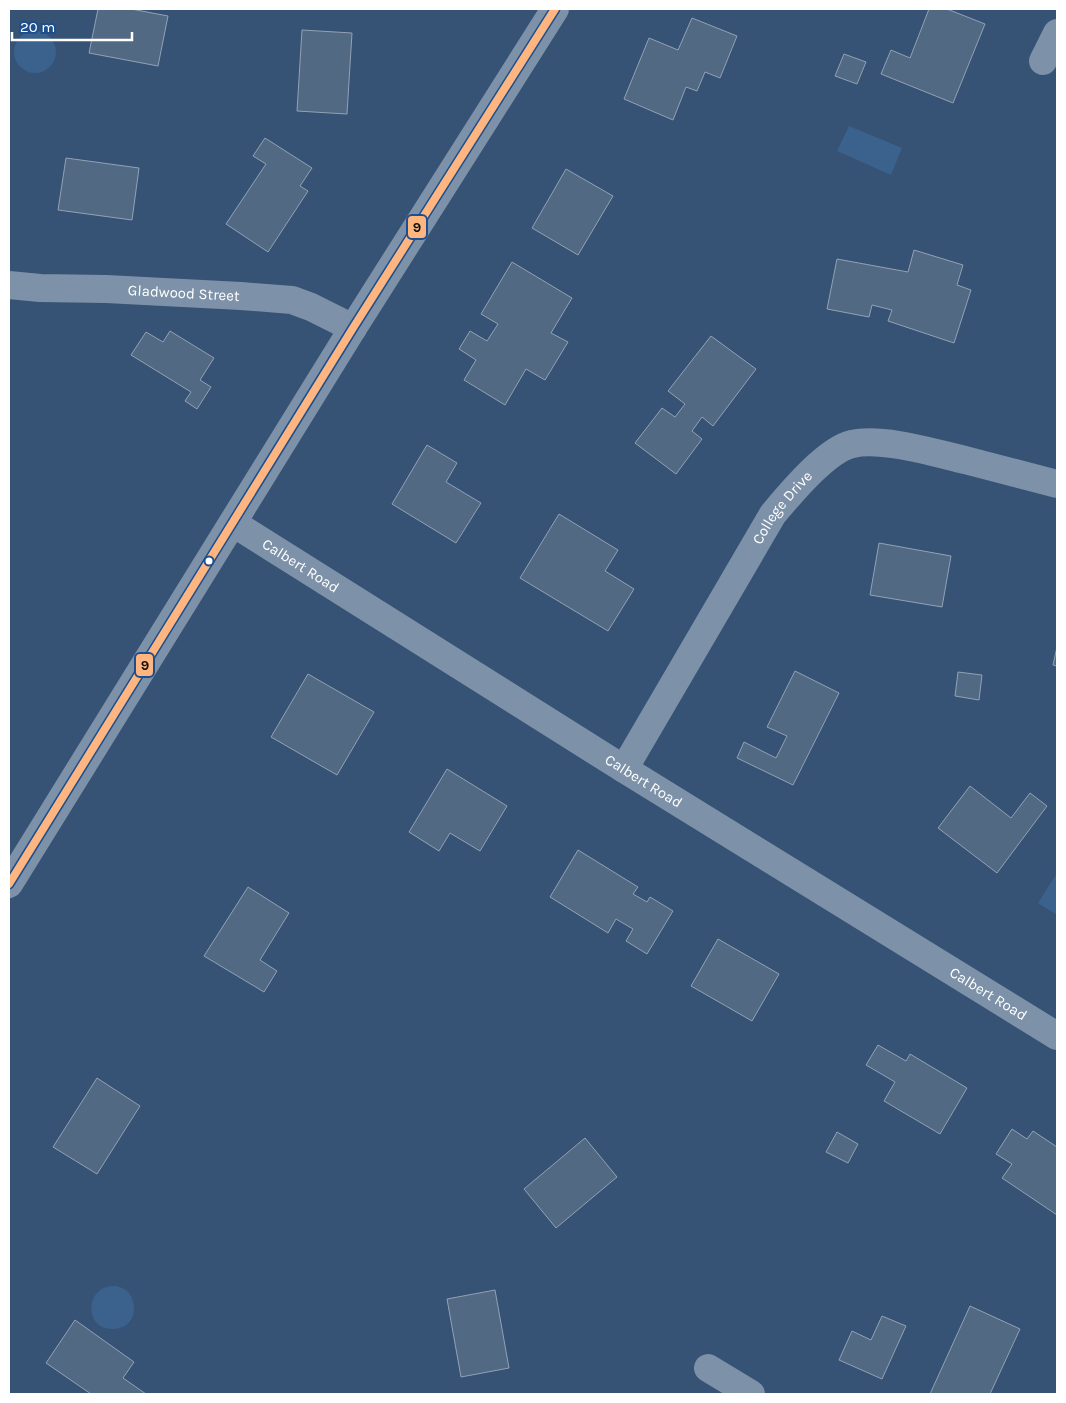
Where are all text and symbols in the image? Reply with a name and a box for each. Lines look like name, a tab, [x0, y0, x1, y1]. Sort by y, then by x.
scale bar	[12, 10, 132, 42]
text: 20 m	[20, 18, 55, 36]
line badge: 9	[407, 215, 427, 239]
text: 9	[413, 219, 421, 236]
street label: Gladwood Street	[127, 281, 240, 305]
street label: College Drive	[748, 467, 816, 547]
street label: Calbert Road	[259, 535, 343, 597]
unlabelled marker	[204, 556, 214, 566]
line badge: 9	[135, 653, 154, 677]
text: 9	[141, 657, 149, 674]
street label: Calbert Road	[602, 750, 686, 812]
street label: Calbert Road	[946, 963, 1030, 1024]

